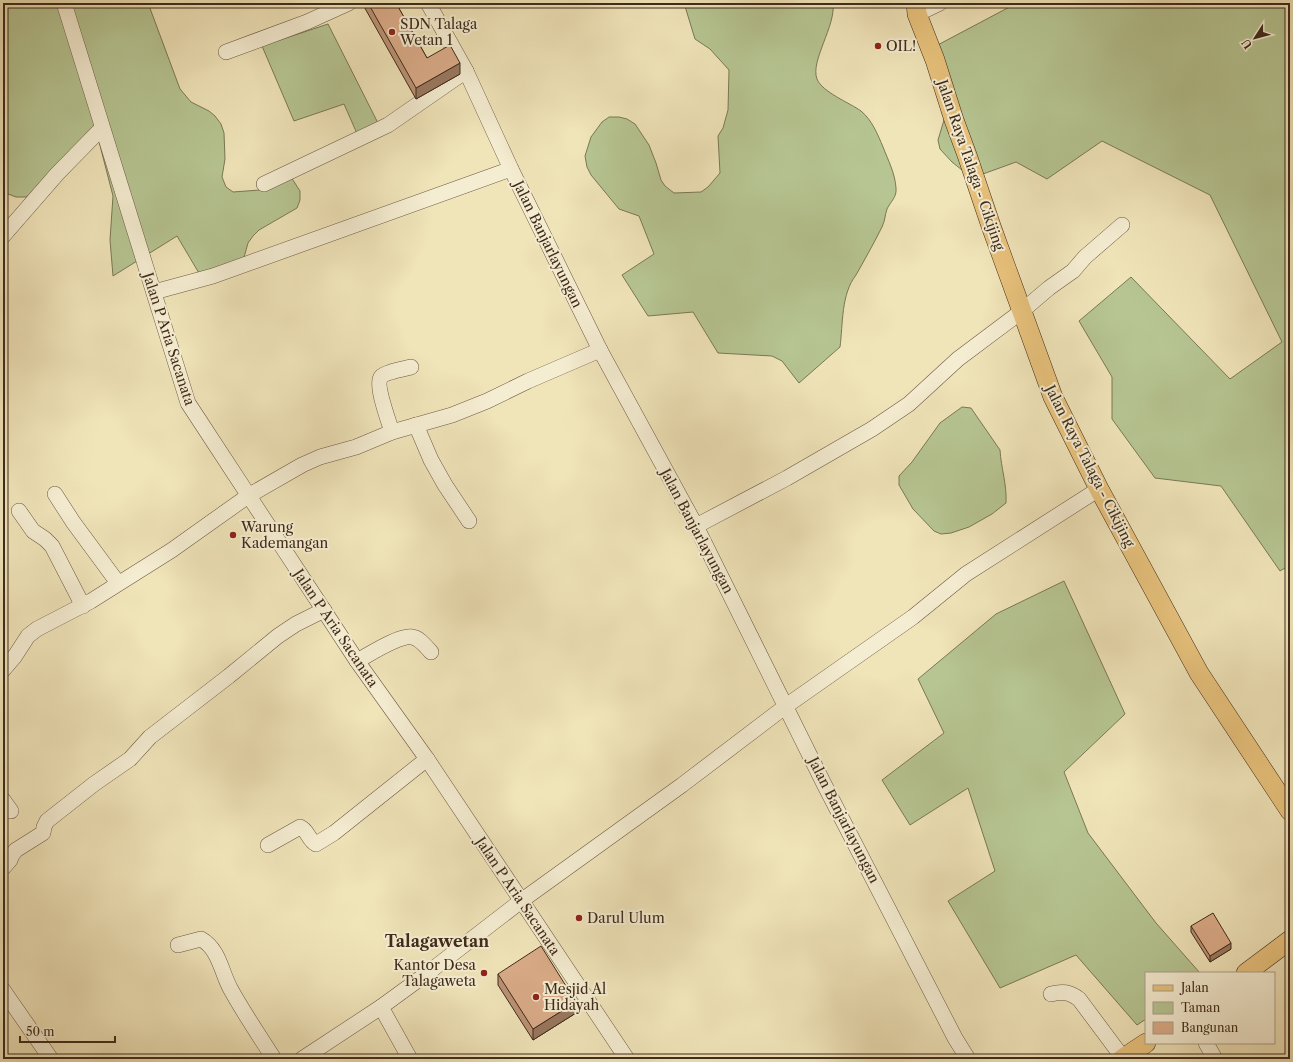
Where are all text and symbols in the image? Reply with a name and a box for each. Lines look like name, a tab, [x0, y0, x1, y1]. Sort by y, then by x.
place label: SDN Talaga Wetan 1	[399, 15, 478, 49]
north arrow	[1235, 18, 1275, 58]
marker: SDN Talaga Wetan 1	[387, 27, 397, 37]
text: U	[1239, 36, 1255, 52]
place label: OIL!	[886, 37, 916, 55]
marker: OIL!	[873, 41, 883, 51]
street label: Jalan Raya Talaga - Cikijing	[933, 75, 1009, 253]
street label: Jalan Banjarlayungan	[509, 176, 587, 311]
street label: Jalan P Aria Sacanata	[138, 268, 199, 408]
street label: Jalan Raya Talaga - Cikijing	[1040, 380, 1139, 551]
street label: Jalan Banjarlayungan	[655, 464, 738, 597]
place label: Warung Kademangan	[240, 518, 329, 552]
marker: Warung Kademangan	[228, 530, 238, 540]
street label: Jalan P Aria Sacanata	[289, 564, 383, 691]
street label: Jalan Banjarlayungan	[803, 752, 884, 886]
street label: Jalan P Aria Sacanata	[471, 832, 565, 959]
place label: Darul Ulum	[587, 909, 665, 927]
marker: Darul Ulum	[574, 913, 584, 923]
district label: Talagawetan	[385, 931, 489, 951]
place label: Kantor Desa Talagaweta	[393, 956, 477, 990]
marker: Kantor Desa Talagaweta	[479, 968, 489, 978]
legend	[1145, 972, 1275, 1044]
place label: Mesjid Al Hidayah	[544, 980, 606, 1014]
text: Jalan	[1179, 980, 1209, 995]
marker: Mesjid Al Hidayah	[531, 992, 541, 1002]
text: Taman	[1181, 1000, 1221, 1015]
scale bar	[20, 1018, 115, 1044]
text: Bangunan	[1181, 1020, 1239, 1035]
text: 50 m	[26, 1024, 55, 1039]

